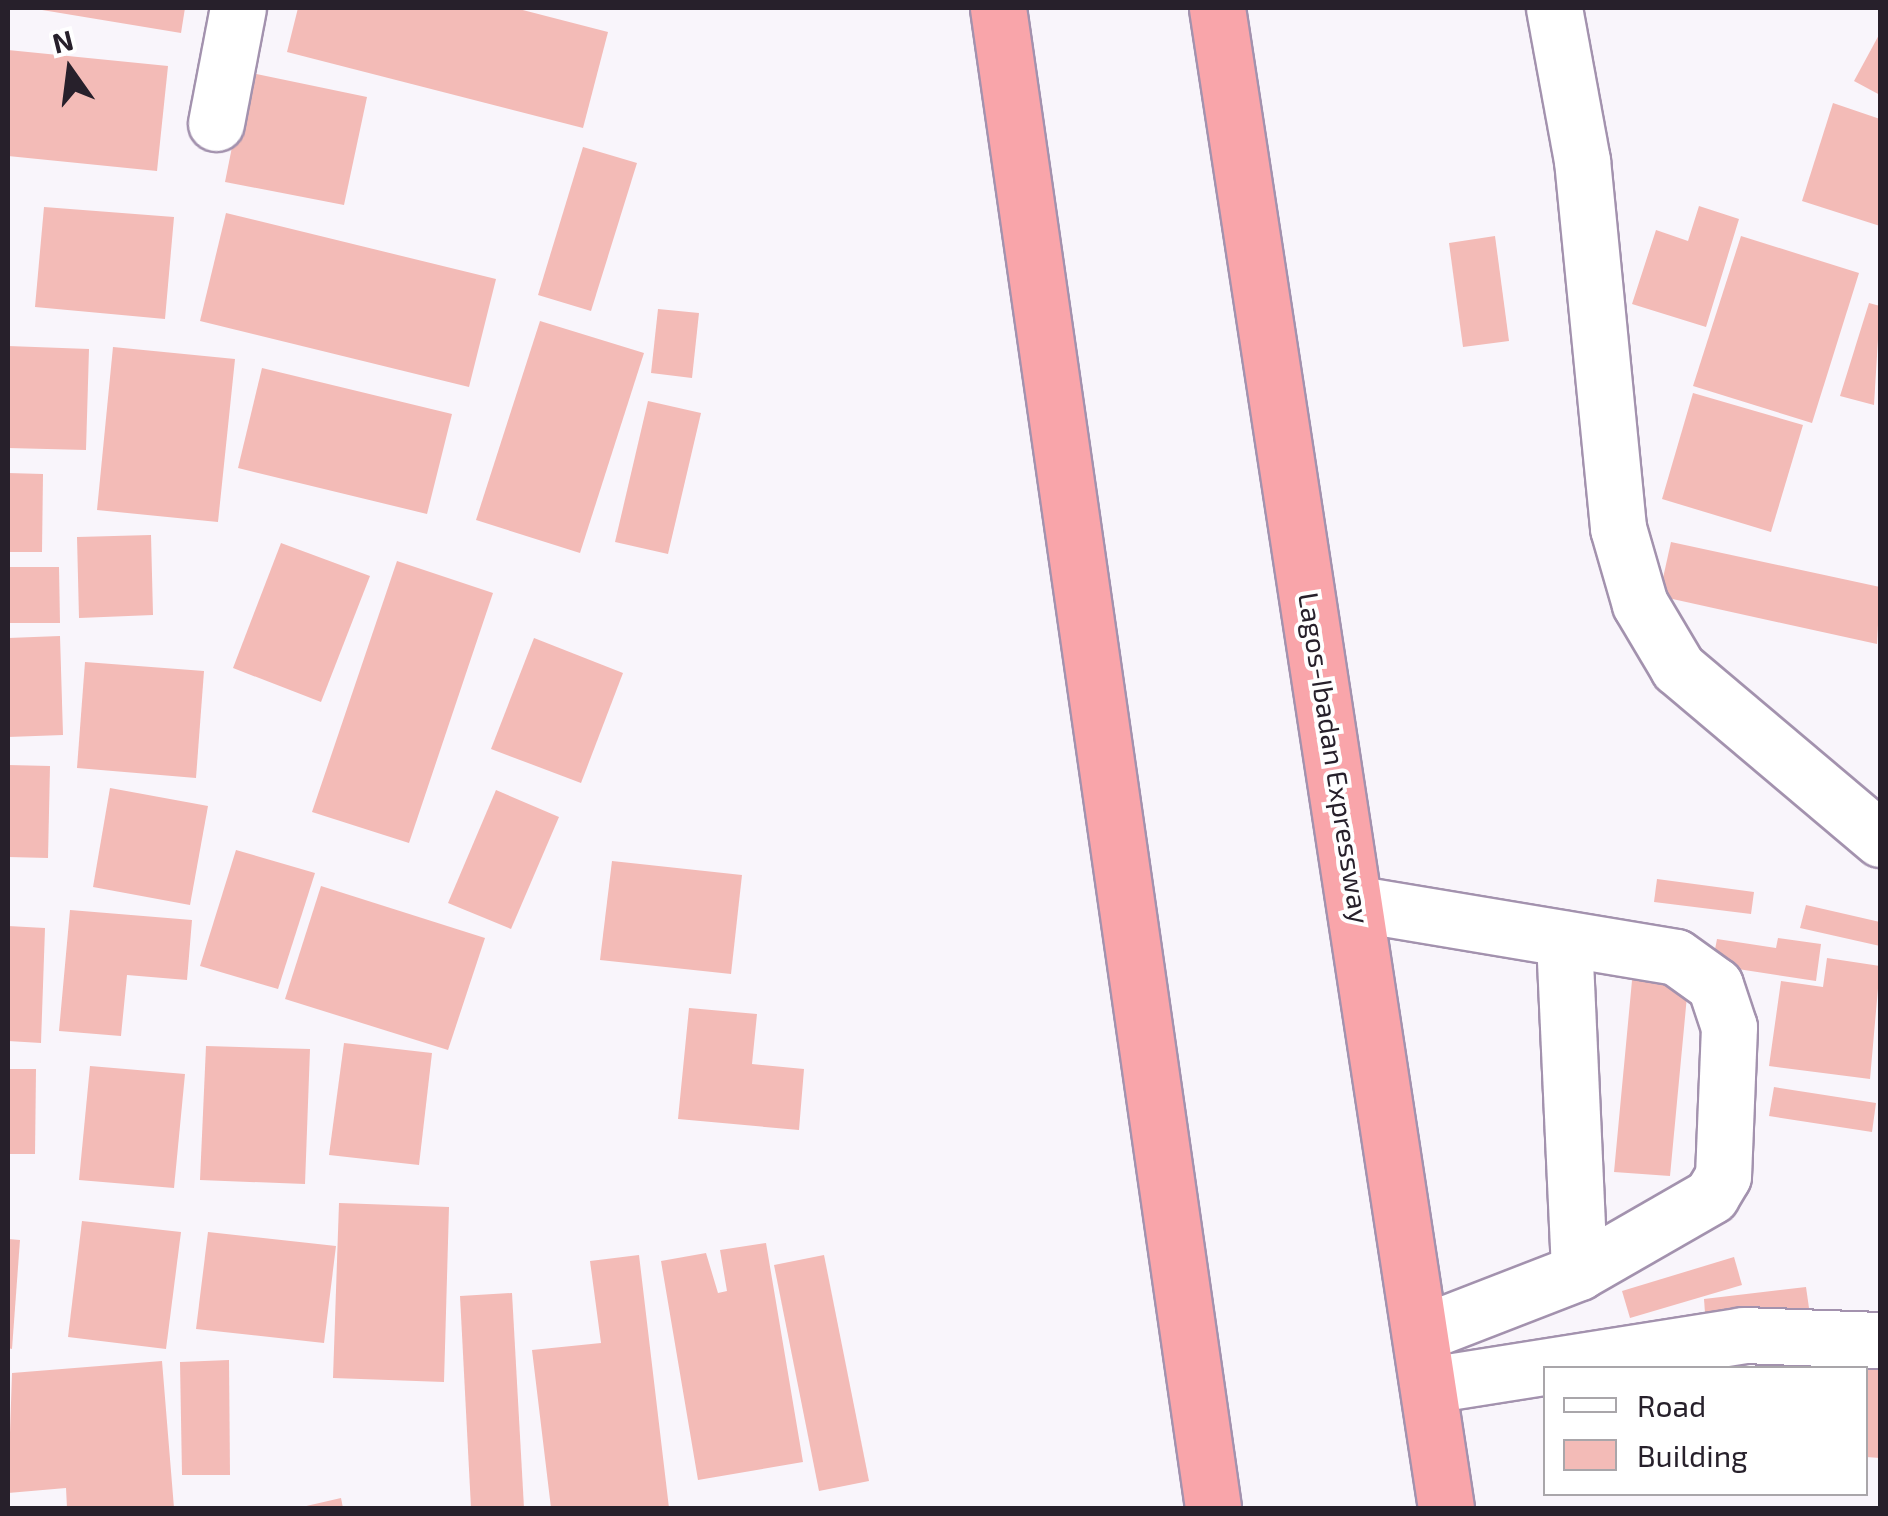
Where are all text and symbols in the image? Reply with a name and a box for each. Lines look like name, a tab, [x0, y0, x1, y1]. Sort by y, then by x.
north arrow	[20, 20, 120, 120]
text: N	[49, 22, 77, 60]
street label: Lagos-Ibadan Expressway	[1292, 590, 1378, 926]
legend	[1543, 1366, 1868, 1496]
text: Road	[1637, 1387, 1706, 1423]
text: Building	[1637, 1437, 1748, 1473]

